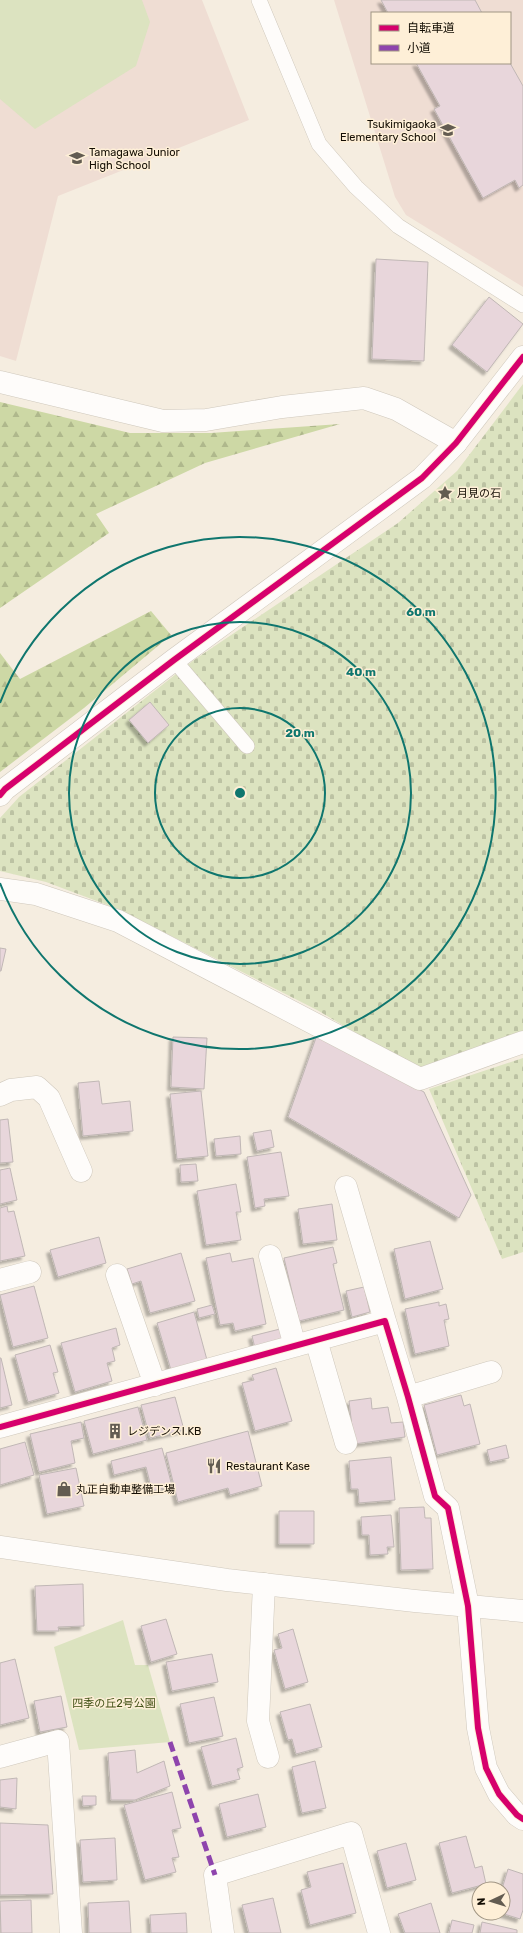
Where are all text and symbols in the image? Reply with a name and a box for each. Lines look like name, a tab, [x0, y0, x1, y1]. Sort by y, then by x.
legend	[371, 12, 511, 64]
text: 自転車道	[407, 21, 455, 35]
text: 小道	[407, 41, 431, 55]
place label: Tsukimigaoka Elementary School	[340, 118, 436, 144]
school or university icon: Tsukimigaoka Elementary School	[439, 121, 457, 139]
place label: Tamagawa Junior High School	[89, 146, 181, 172]
school or university icon: Tamagawa Junior High School	[68, 149, 86, 167]
place icon: 月見の石	[436, 484, 454, 502]
place label: 月見の石	[457, 487, 501, 500]
text: 60 m	[406, 605, 436, 619]
text: 40 m	[346, 665, 376, 679]
text: 20 m	[285, 726, 315, 740]
centre of rings	[233, 786, 247, 800]
building icon: レジデンスI.KB	[106, 1422, 124, 1440]
place label: レジデンスI.KB	[127, 1425, 201, 1438]
restaurant icon: Restaurant Kase	[205, 1457, 223, 1475]
place label: Restaurant Kase	[226, 1460, 310, 1473]
shop icon: 丸正自動車整備工場	[55, 1480, 73, 1498]
place label: 丸正自動車整備工場	[76, 1483, 175, 1496]
park label: 四季の丘2号公園	[72, 1697, 156, 1710]
north arrow	[471, 1881, 511, 1921]
text: N	[475, 1897, 488, 1906]

